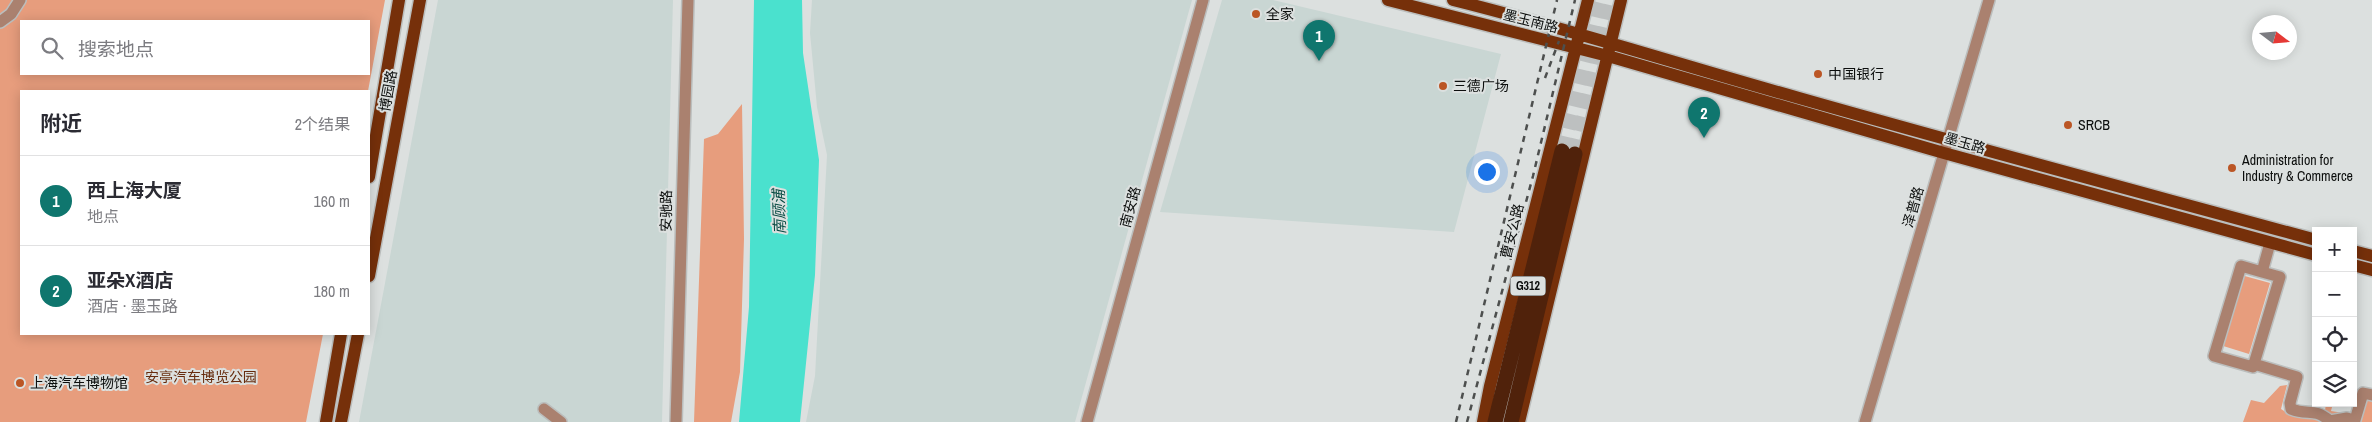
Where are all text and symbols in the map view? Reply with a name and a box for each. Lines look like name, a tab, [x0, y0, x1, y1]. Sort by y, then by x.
place label: 全家	[1266, 5, 1294, 23]
street label: 墨玉南路	[1502, 5, 1560, 37]
marker: 全家	[1250, 8, 1262, 20]
north arrow	[2252, 15, 2297, 60]
search box	[20, 20, 370, 75]
pin: 1	[1303, 20, 1335, 61]
icon: search	[38, 34, 66, 62]
text: 搜索地点	[78, 36, 154, 62]
place label: 中国银行	[1828, 65, 1884, 83]
marker: 中国银行	[1812, 68, 1824, 80]
street label: 博园路	[375, 69, 401, 113]
place label: 三德广场	[1453, 77, 1509, 95]
marker: 三德广场	[1437, 80, 1449, 92]
pin: 2	[1688, 97, 1720, 138]
text: 附近	[40, 109, 82, 138]
text: 2个结果	[295, 113, 350, 135]
place label: SRCB	[2078, 116, 2110, 134]
marker: SRCB	[2062, 119, 2074, 131]
street label: 墨玉路	[1942, 129, 1988, 157]
place label: Administration for Industry & Commerce	[2241, 151, 2353, 185]
your location	[1474, 159, 1500, 185]
marker: Administration for Industry & Commerce	[2226, 162, 2238, 174]
text: 西上海大厦	[87, 177, 182, 203]
street label: 南安路	[1116, 184, 1144, 230]
street label: 泽普路	[1899, 184, 1927, 230]
water label: 南顾浦	[768, 187, 790, 235]
text: 1	[52, 190, 60, 212]
text: 160 m	[314, 190, 350, 212]
street label: 安驰路	[657, 190, 675, 232]
street label: 曹安公路	[1496, 202, 1528, 260]
text: 地点	[87, 205, 119, 227]
map controls	[2312, 227, 2357, 407]
button: +	[2312, 227, 2357, 272]
text: 亚朵X酒店	[87, 267, 173, 293]
button: −	[2312, 272, 2357, 317]
road number: G312	[1510, 276, 1546, 296]
text: 2	[52, 280, 60, 302]
text: 180 m	[314, 280, 350, 302]
text: 酒店 · 墨玉路	[87, 295, 178, 317]
button: locate	[2312, 317, 2357, 362]
button: layers	[2312, 362, 2357, 407]
park label: 安亭汽车博览公园	[145, 368, 257, 386]
place label: 上海汽车博物馆	[30, 374, 128, 392]
marker: 上海汽车博物馆	[14, 377, 26, 389]

